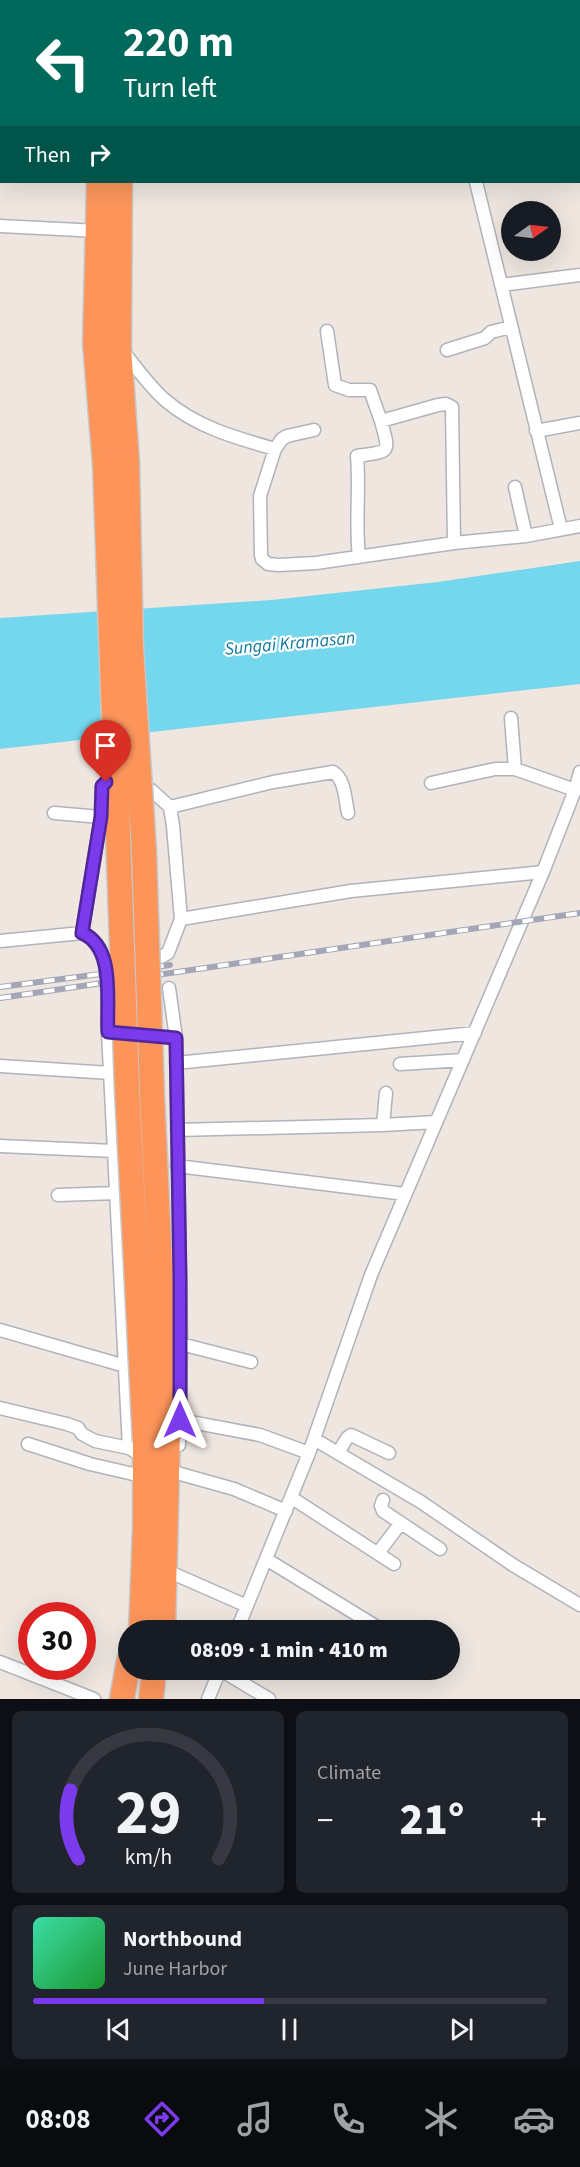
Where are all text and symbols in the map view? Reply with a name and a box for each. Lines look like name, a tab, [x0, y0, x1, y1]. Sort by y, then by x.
text: 220 m	[123, 13, 234, 73]
icon: left	[24, 24, 102, 102]
text: Turn left	[123, 69, 217, 108]
icon: right	[83, 138, 116, 171]
text: Then	[24, 139, 71, 171]
north arrow	[501, 201, 561, 261]
map controls	[501, 201, 561, 261]
water label: Sungai Kramasan	[224, 625, 356, 662]
pin	[80, 720, 131, 782]
icon: arrive	[89, 729, 122, 762]
position arrow	[148, 1388, 212, 1452]
speed limit sign: 30	[18, 1602, 96, 1680]
text: 08:09 · 1 min · 410 m	[190, 1634, 388, 1666]
text: Climate	[317, 1759, 381, 1787]
text: 29	[115, 1769, 181, 1858]
text: 21°	[400, 1788, 464, 1852]
text: −	[317, 1797, 333, 1844]
text: +	[531, 1797, 547, 1844]
text: km/h	[124, 1842, 172, 1873]
text: Northbound	[123, 1923, 242, 1955]
text: June Harbor	[123, 1955, 227, 1983]
icon: previous	[102, 2013, 135, 2046]
icon: pause	[273, 2013, 306, 2046]
icon: next	[445, 2013, 478, 2046]
icon: directions	[141, 2098, 183, 2140]
icon: music	[234, 2098, 276, 2140]
icon: phone	[327, 2098, 369, 2140]
icon: climate	[420, 2098, 462, 2140]
icon: car	[513, 2098, 555, 2140]
text: 08:08	[25, 2100, 91, 2139]

